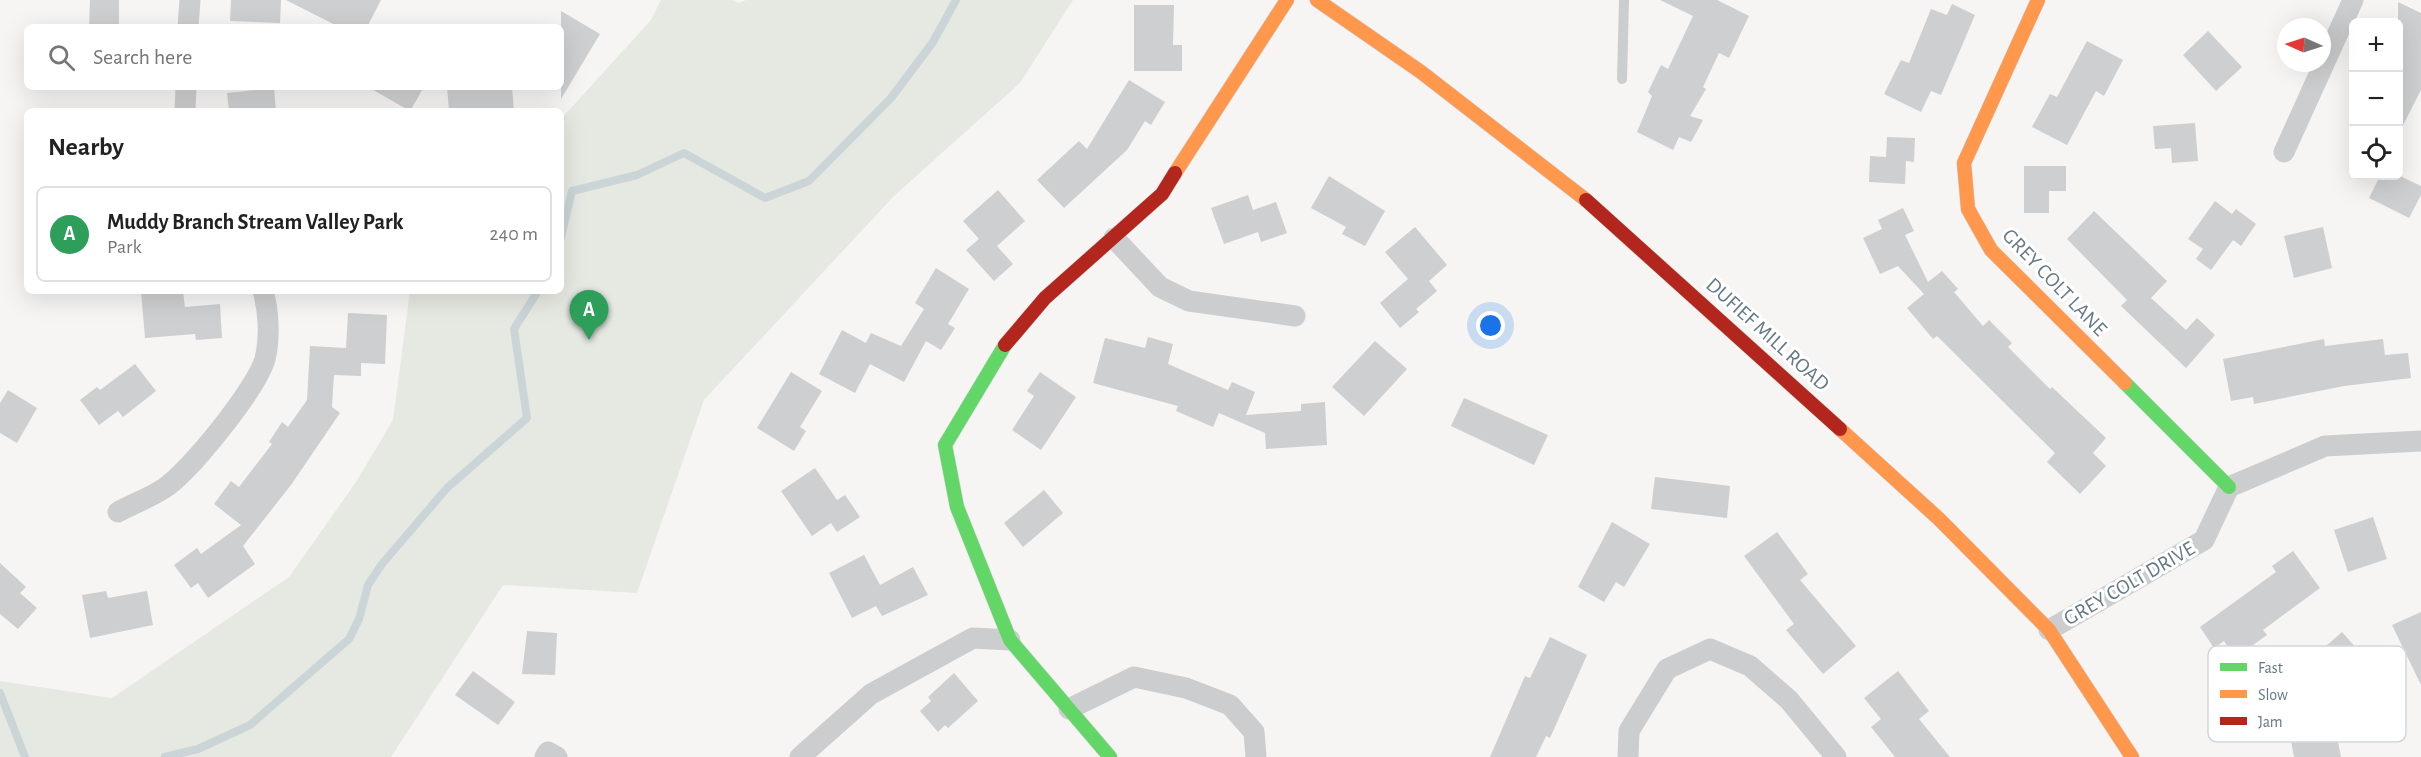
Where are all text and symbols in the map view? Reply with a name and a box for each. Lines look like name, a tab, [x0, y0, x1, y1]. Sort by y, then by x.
north arrow	[2277, 18, 2331, 72]
map controls	[2349, 18, 2403, 180]
button: +	[2349, 18, 2403, 72]
search box	[24, 24, 564, 90]
icon: search	[45, 41, 78, 74]
text: Search here	[93, 46, 192, 68]
button: −	[2349, 72, 2403, 126]
button: locate	[2349, 126, 2403, 180]
text: Nearby	[48, 134, 124, 160]
text: Muddy Branch Stream Valley Park	[107, 211, 403, 233]
text: A	[64, 224, 76, 244]
text: 240 m	[489, 224, 538, 244]
street label: GREY COLT LANE	[1998, 225, 2111, 340]
text: Park	[107, 237, 142, 257]
street label: DUFIEF MILL ROAD	[1702, 274, 1833, 395]
pin: A	[570, 290, 608, 340]
your location	[1476, 311, 1505, 340]
street label: GREY COLT DRIVE	[2060, 538, 2198, 629]
legend	[2208, 646, 2406, 742]
text: Fast	[2258, 660, 2283, 676]
text: Slow	[2258, 687, 2288, 703]
text: Jam	[2258, 714, 2283, 730]

